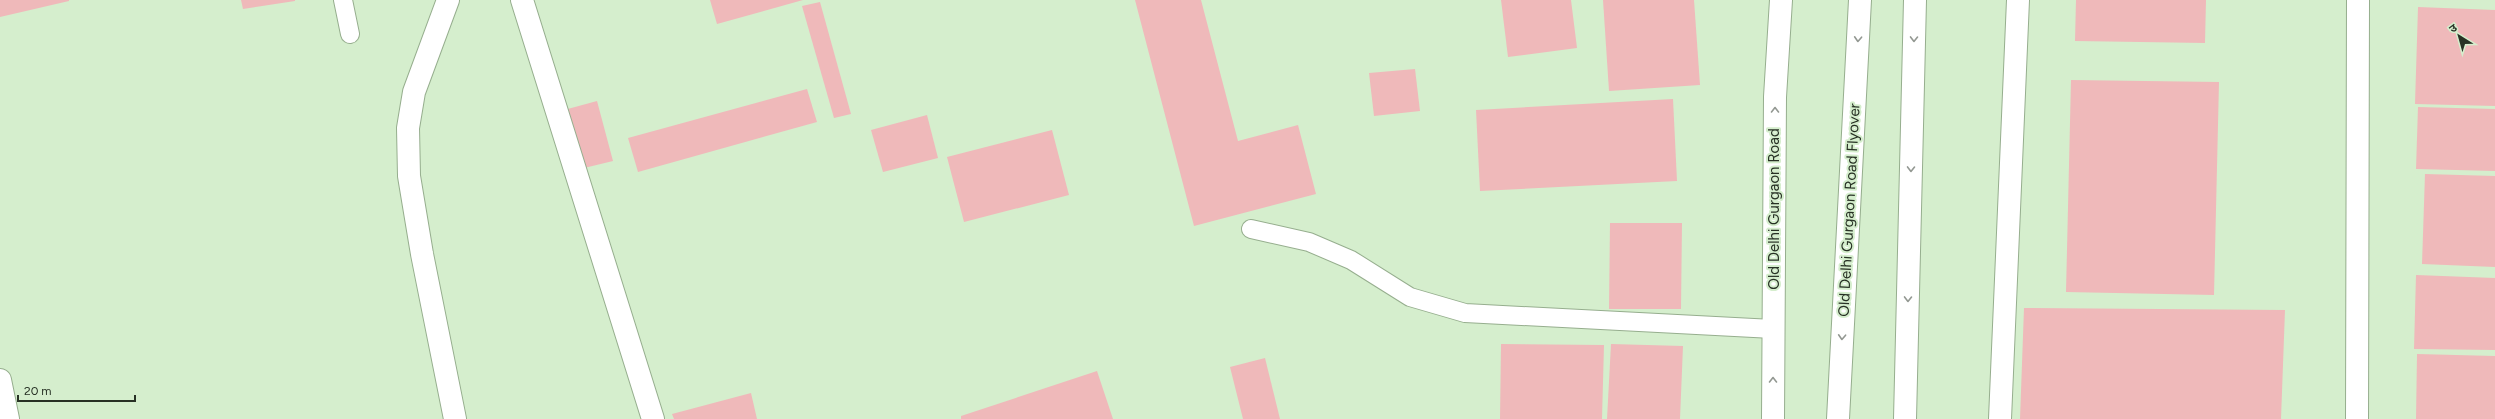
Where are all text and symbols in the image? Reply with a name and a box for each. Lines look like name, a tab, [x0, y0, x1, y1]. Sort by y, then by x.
north arrow	[2439, 16, 2479, 56]
text: उ	[2447, 21, 2460, 36]
one-way arrow	[1854, 36, 1862, 42]
one-way arrow	[1910, 36, 1918, 42]
street label: Old Delhi Gurgaon Road Flyover	[1834, 103, 1864, 317]
one-way arrow	[1771, 107, 1779, 113]
street label: Old Delhi Gurgaon Road	[1765, 128, 1783, 290]
one-way arrow	[1907, 166, 1915, 172]
one-way arrow	[1904, 296, 1912, 302]
one-way arrow	[1838, 334, 1847, 340]
scale bar	[18, 377, 135, 403]
one-way arrow	[1769, 377, 1777, 383]
text: 20 m	[24, 384, 52, 398]

